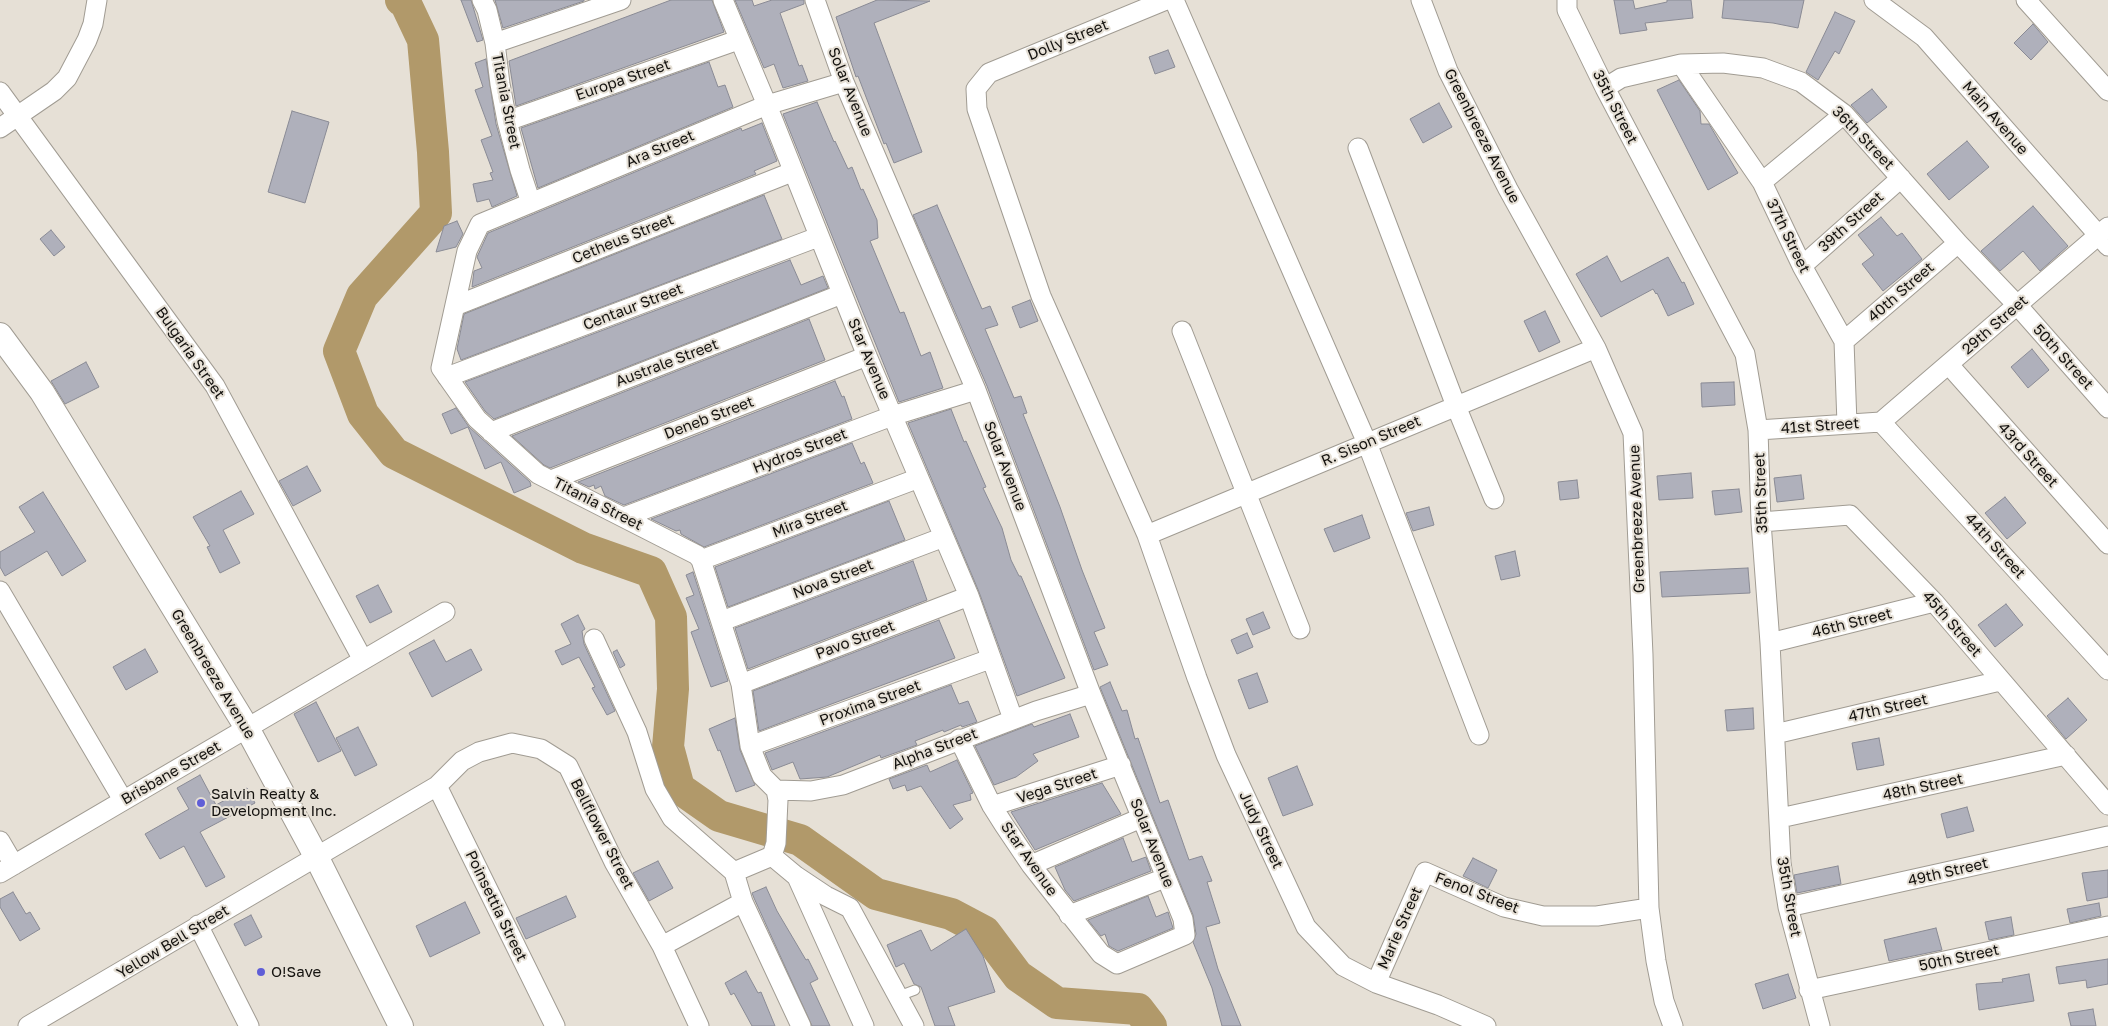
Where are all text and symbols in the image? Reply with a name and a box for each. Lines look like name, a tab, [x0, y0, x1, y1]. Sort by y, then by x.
street label: Dolly Street	[1025, 16, 1111, 64]
street label: Solar Avenue	[824, 45, 876, 139]
street label: Titania Street	[488, 51, 524, 151]
street label: Europa Street	[573, 55, 673, 105]
street label: Greenbreeze Avenue	[1440, 66, 1524, 206]
street label: 35th Street	[1589, 67, 1641, 147]
street label: Main Avenue	[1958, 78, 2032, 158]
street label: 36th Street	[1828, 103, 1898, 173]
street label: Ara Street	[623, 127, 697, 171]
street label: 39th Street	[1815, 188, 1887, 256]
street label: 37th Street	[1762, 196, 1814, 276]
street label: Cetheus Street	[570, 210, 676, 268]
street label: 40th Street	[1864, 258, 1938, 326]
street label: Centaur Street	[581, 280, 685, 334]
street label: 29th Street	[1958, 292, 2032, 358]
street label: Bulgaria Street	[152, 304, 228, 402]
street label: Star Avenue	[844, 316, 894, 402]
street label: 50th Street	[2029, 321, 2097, 393]
street label: Australe Street	[613, 335, 721, 391]
street label: Deneb Street	[662, 393, 756, 443]
street label: R. Sison Street	[1319, 412, 1423, 470]
street label: 41st Street	[1780, 414, 1860, 438]
street label: Solar Avenue	[980, 419, 1030, 513]
street label: 43rd Street	[1994, 419, 2062, 491]
street label: Hydros Street	[750, 425, 850, 477]
street label: Greenbreeze Avenue	[1625, 445, 1649, 593]
street label: 35th Street	[1751, 452, 1771, 534]
street label: Titania Street	[550, 474, 646, 534]
street label: Mira Street	[770, 496, 850, 542]
street label: 44th Street	[1961, 510, 2029, 582]
street label: Nova Street	[790, 555, 876, 603]
street label: 45th Street	[1919, 587, 1985, 661]
street label: 46th Street	[1810, 604, 1894, 642]
street label: Greenbreeze Avenue	[167, 606, 259, 742]
street label: Pavo Street	[813, 617, 897, 663]
street label: Proxima Street	[817, 676, 923, 730]
street label: 47th Street	[1847, 690, 1929, 726]
street label: Alpha Street	[890, 725, 980, 773]
street label: Brisbane Street	[118, 737, 224, 809]
street label: Vega Street	[1014, 765, 1100, 807]
street label: 48th Street	[1881, 770, 1965, 804]
street label: Bellflower Street	[566, 776, 638, 892]
place label: Salvin Realty & Development Inc.	[211, 785, 337, 820]
street label: Judy Street	[1235, 789, 1287, 871]
street label: Solar Avenue	[1126, 796, 1178, 890]
marker: Salvin Realty & Development Inc.	[195, 797, 207, 809]
street label: Star Avenue	[997, 818, 1061, 900]
street label: Poinsettia Street	[461, 848, 531, 964]
street label: 49th Street	[1906, 854, 1990, 890]
street label: 35th Street	[1773, 856, 1805, 938]
street label: Fenol Street	[1432, 869, 1522, 917]
street label: Marie Street	[1374, 884, 1426, 972]
street label: Yellow Bell Street	[114, 901, 232, 983]
street label: 50th Street	[1917, 941, 2001, 975]
place label: O!Save	[271, 963, 321, 981]
marker: O!Save	[255, 966, 267, 978]

